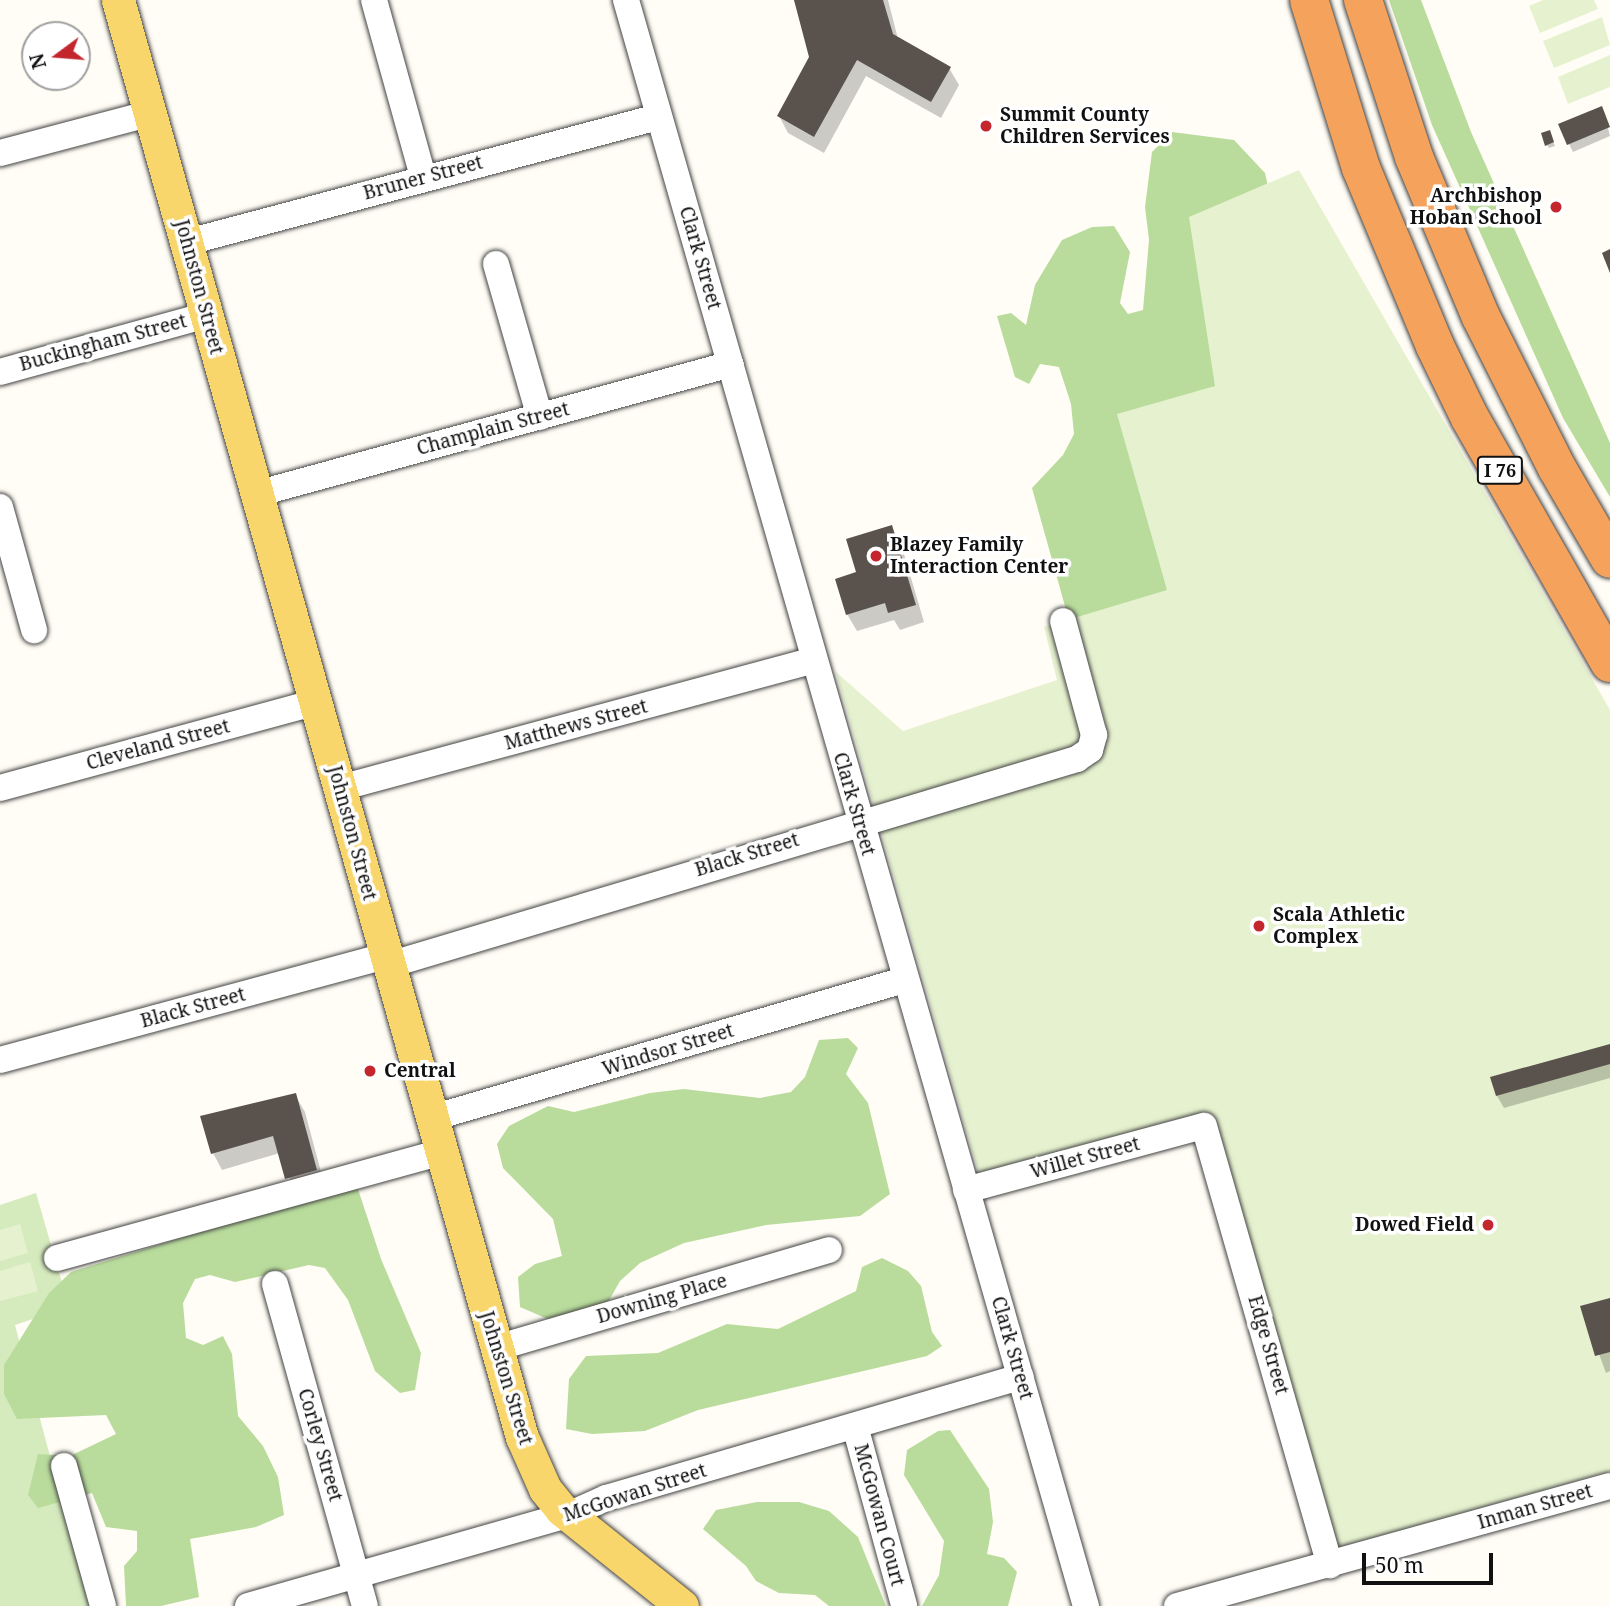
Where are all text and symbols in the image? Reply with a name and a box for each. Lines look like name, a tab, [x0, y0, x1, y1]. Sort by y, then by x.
north arrow	[21, 21, 91, 91]
text: N	[23, 50, 52, 72]
place label: Summit County Children Services	[1000, 104, 1170, 148]
marker: Summit County Children Services	[978, 118, 994, 134]
street label: Bruner Street	[361, 151, 485, 205]
place label: Archbishop Hoban School	[1410, 185, 1542, 229]
marker: Archbishop Hoban School	[1548, 199, 1564, 215]
street label: Clark Street	[674, 204, 726, 312]
street label: Johnston Street	[170, 217, 228, 357]
street label: Buckingham Street	[17, 310, 189, 376]
street label: Champlain Street	[414, 398, 572, 460]
road number: I 76	[1476, 456, 1524, 484]
place label: Blazey Family Interaction Center	[890, 534, 1068, 578]
marker: Blazey Family Interaction Center	[868, 548, 884, 564]
street label: Matthews Street	[502, 695, 650, 755]
street label: Cleveland Street	[84, 715, 232, 775]
street label: Clark Street	[828, 750, 880, 858]
street label: Johnston Street	[323, 763, 381, 903]
street label: Black Street	[692, 828, 802, 882]
place label: Scala Athletic Complex	[1273, 904, 1405, 948]
marker: Scala Athletic Complex	[1251, 918, 1267, 934]
street label: Black Street	[138, 983, 248, 1033]
street label: Windsor Street	[599, 1019, 737, 1081]
place label: Central	[384, 1060, 456, 1082]
marker: Central	[362, 1063, 378, 1079]
street label: Willet Street	[1028, 1132, 1142, 1184]
place label: Dowed Field	[1355, 1214, 1474, 1236]
marker: Dowed Field	[1480, 1217, 1496, 1233]
street label: Downing Place	[594, 1270, 730, 1328]
street label: Edge Street	[1243, 1293, 1293, 1397]
street label: Clark Street	[986, 1294, 1038, 1402]
street label: Johnston Street	[475, 1308, 537, 1448]
street label: Corley Street	[293, 1386, 347, 1504]
street label: McGowan Court	[849, 1441, 909, 1589]
street label: McGowan Street	[561, 1459, 709, 1527]
street label: Inman Street	[1475, 1480, 1595, 1534]
scale bar	[1365, 1540, 1496, 1584]
text: 50 m	[1375, 1551, 1424, 1579]

